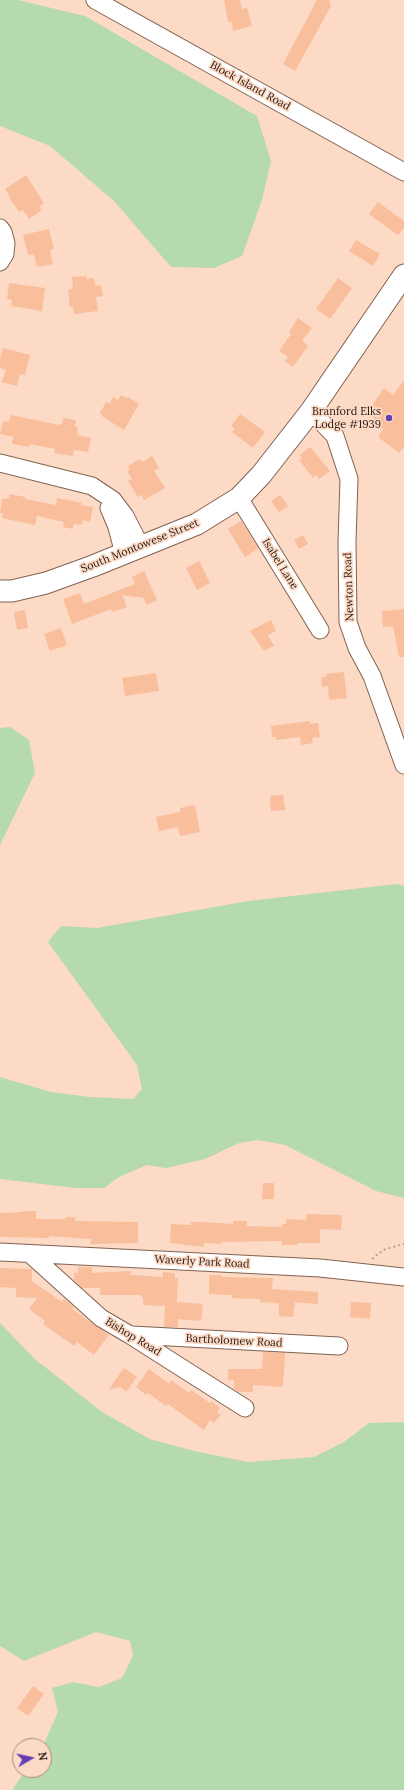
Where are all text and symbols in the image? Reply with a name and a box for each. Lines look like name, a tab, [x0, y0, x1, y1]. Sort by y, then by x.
street label: Block Island Road	[208, 58, 292, 114]
place label: Branford Elks Lodge #1939	[312, 405, 381, 431]
marker: Branford Elks Lodge #1939	[384, 413, 394, 423]
street label: South Montowese Street	[79, 516, 201, 576]
street label: Isabel Lane	[259, 536, 301, 592]
street label: Newton Road	[341, 552, 357, 622]
street label: Waverly Park Road	[154, 1253, 250, 1271]
street label: Bishop Road	[103, 1315, 163, 1359]
street label: Bartholomew Road	[185, 1332, 283, 1350]
north arrow	[12, 1738, 52, 1778]
text: N	[35, 1751, 50, 1762]

